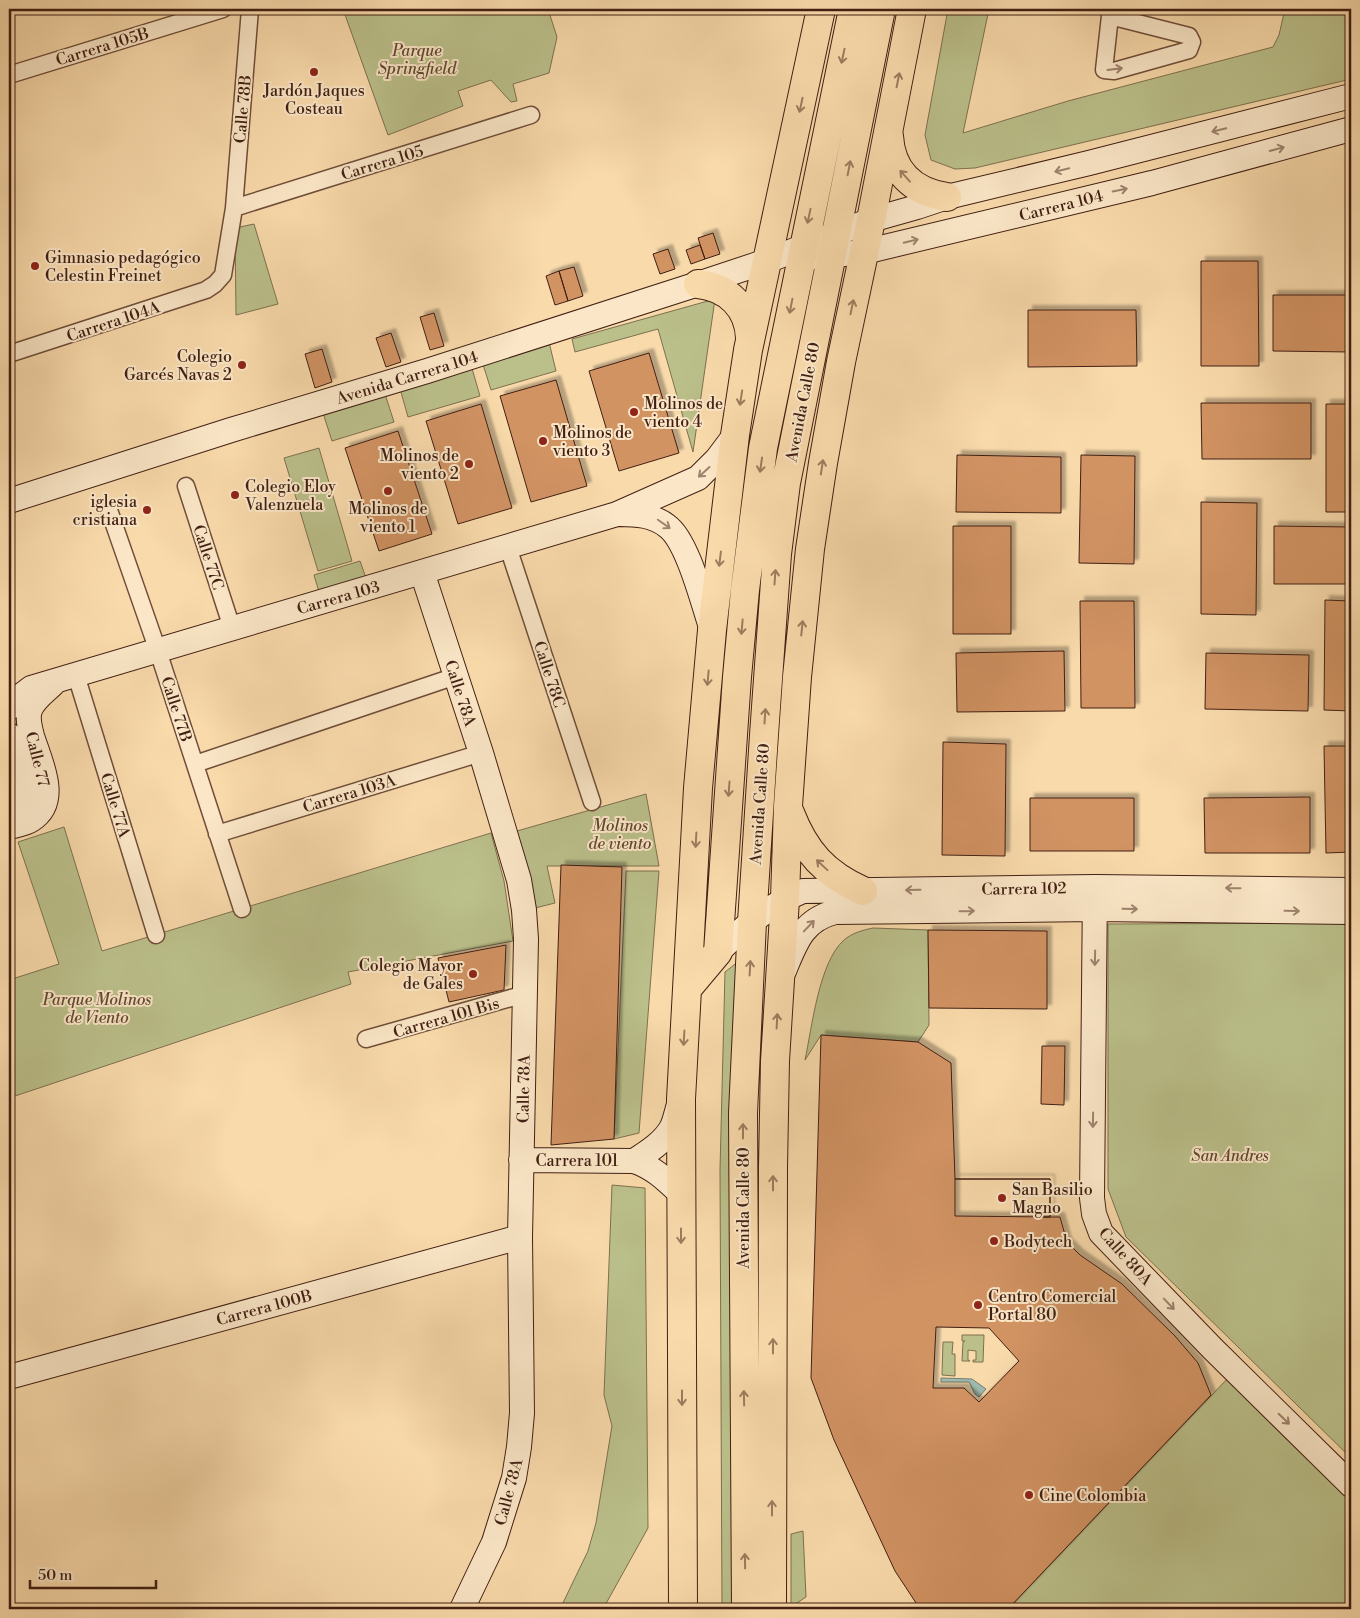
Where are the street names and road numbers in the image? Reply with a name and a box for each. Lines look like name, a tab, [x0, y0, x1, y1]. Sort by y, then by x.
street label: Carrera 105B	[53, 23, 151, 71]
street label: Calle 78B	[230, 74, 256, 144]
street label: Carrera 105	[339, 141, 426, 185]
street label: Carrera 104	[1017, 186, 1106, 226]
street label: Carrera 104A	[64, 297, 163, 346]
street label: Avenida Calle 80	[781, 341, 824, 465]
street label: Avenida Carrera 104	[333, 347, 481, 409]
street label: Calle 77C	[188, 522, 228, 592]
street label: Carrera 103	[295, 577, 382, 619]
street label: Calle 78C	[529, 639, 569, 710]
street label: Calle 78A	[440, 658, 480, 730]
street label: Calle 77B	[156, 674, 196, 744]
street label: Calle 77	[21, 730, 54, 789]
street label: Avenida Calle 80	[746, 743, 774, 866]
street label: Calle 77A	[96, 770, 135, 841]
street label: Carrera 103A	[300, 770, 399, 818]
street label: Carrera 102	[981, 878, 1067, 900]
street label: Carrera 101 Bis	[391, 993, 502, 1043]
street label: Calle 78A	[513, 1054, 535, 1123]
street label: Avenida Calle 80	[734, 1147, 754, 1270]
street label: Carrera 101	[536, 1151, 618, 1171]
street label: Calle 80A	[1094, 1223, 1157, 1291]
street label: Carrera 100B	[214, 1286, 314, 1330]
street label: Calle 78A	[490, 1456, 528, 1528]

